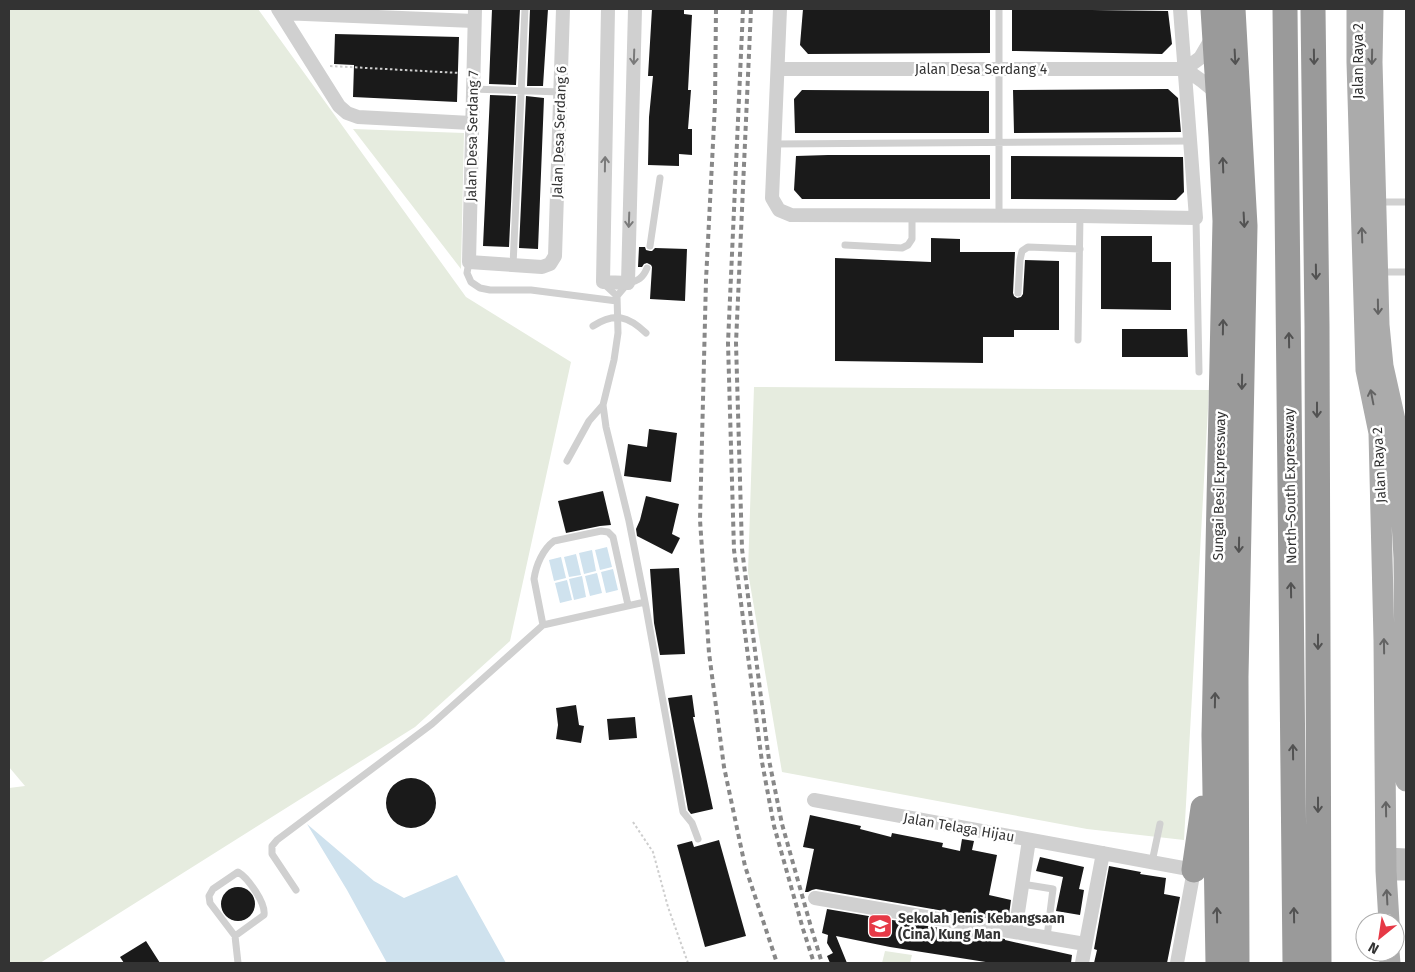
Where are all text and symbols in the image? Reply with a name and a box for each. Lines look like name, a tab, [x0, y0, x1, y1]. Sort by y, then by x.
street label: Jalan Raya 2	[1350, 23, 1367, 99]
one-way arrow	[629, 49, 639, 65]
one-way arrow	[1231, 49, 1240, 65]
one-way arrow	[1309, 49, 1319, 65]
one-way arrow	[1367, 49, 1377, 65]
street label: Jalan Desa Serdang 4	[915, 61, 1048, 78]
street label: Jalan Desa Serdang 6	[549, 65, 570, 199]
street label: Jalan Desa Serdang 7	[463, 70, 482, 202]
one-way arrow	[600, 156, 610, 172]
one-way arrow	[1218, 157, 1227, 173]
one-way arrow	[1240, 211, 1249, 227]
one-way arrow	[625, 212, 634, 228]
one-way arrow	[1357, 227, 1366, 243]
one-way arrow	[1311, 264, 1321, 280]
one-way arrow	[1374, 299, 1383, 315]
one-way arrow	[1218, 319, 1227, 335]
one-way arrow	[1284, 332, 1293, 348]
one-way arrow	[1237, 374, 1247, 390]
one-way arrow	[1366, 389, 1376, 405]
one-way arrow	[1312, 401, 1322, 417]
street label: North–South Expressway	[1281, 408, 1300, 564]
street label: Sungai Besi Expressway	[1210, 411, 1229, 561]
street label: Jalan Raya 2	[1369, 427, 1390, 503]
one-way arrow	[1234, 536, 1243, 552]
one-way arrow	[1286, 582, 1296, 598]
one-way arrow	[1313, 634, 1323, 650]
one-way arrow	[1379, 638, 1389, 654]
one-way arrow	[1210, 692, 1219, 708]
one-way arrow	[1288, 744, 1297, 760]
one-way arrow	[1313, 796, 1323, 812]
one-way arrow	[1381, 801, 1391, 817]
street label: Jalan Telaga Hijau	[902, 809, 1016, 846]
one-way arrow	[1383, 889, 1392, 905]
one-way arrow	[1212, 907, 1222, 923]
one-way arrow	[1289, 907, 1299, 923]
place label: Sekolah Jenis Kebangsaan (Cina) Kung Man	[898, 910, 1065, 943]
north arrow	[1355, 912, 1405, 962]
school or university icon: Sekolah Jenis Kebangsaan (Cina) Kung Man	[867, 913, 893, 939]
text: N	[1365, 938, 1382, 958]

